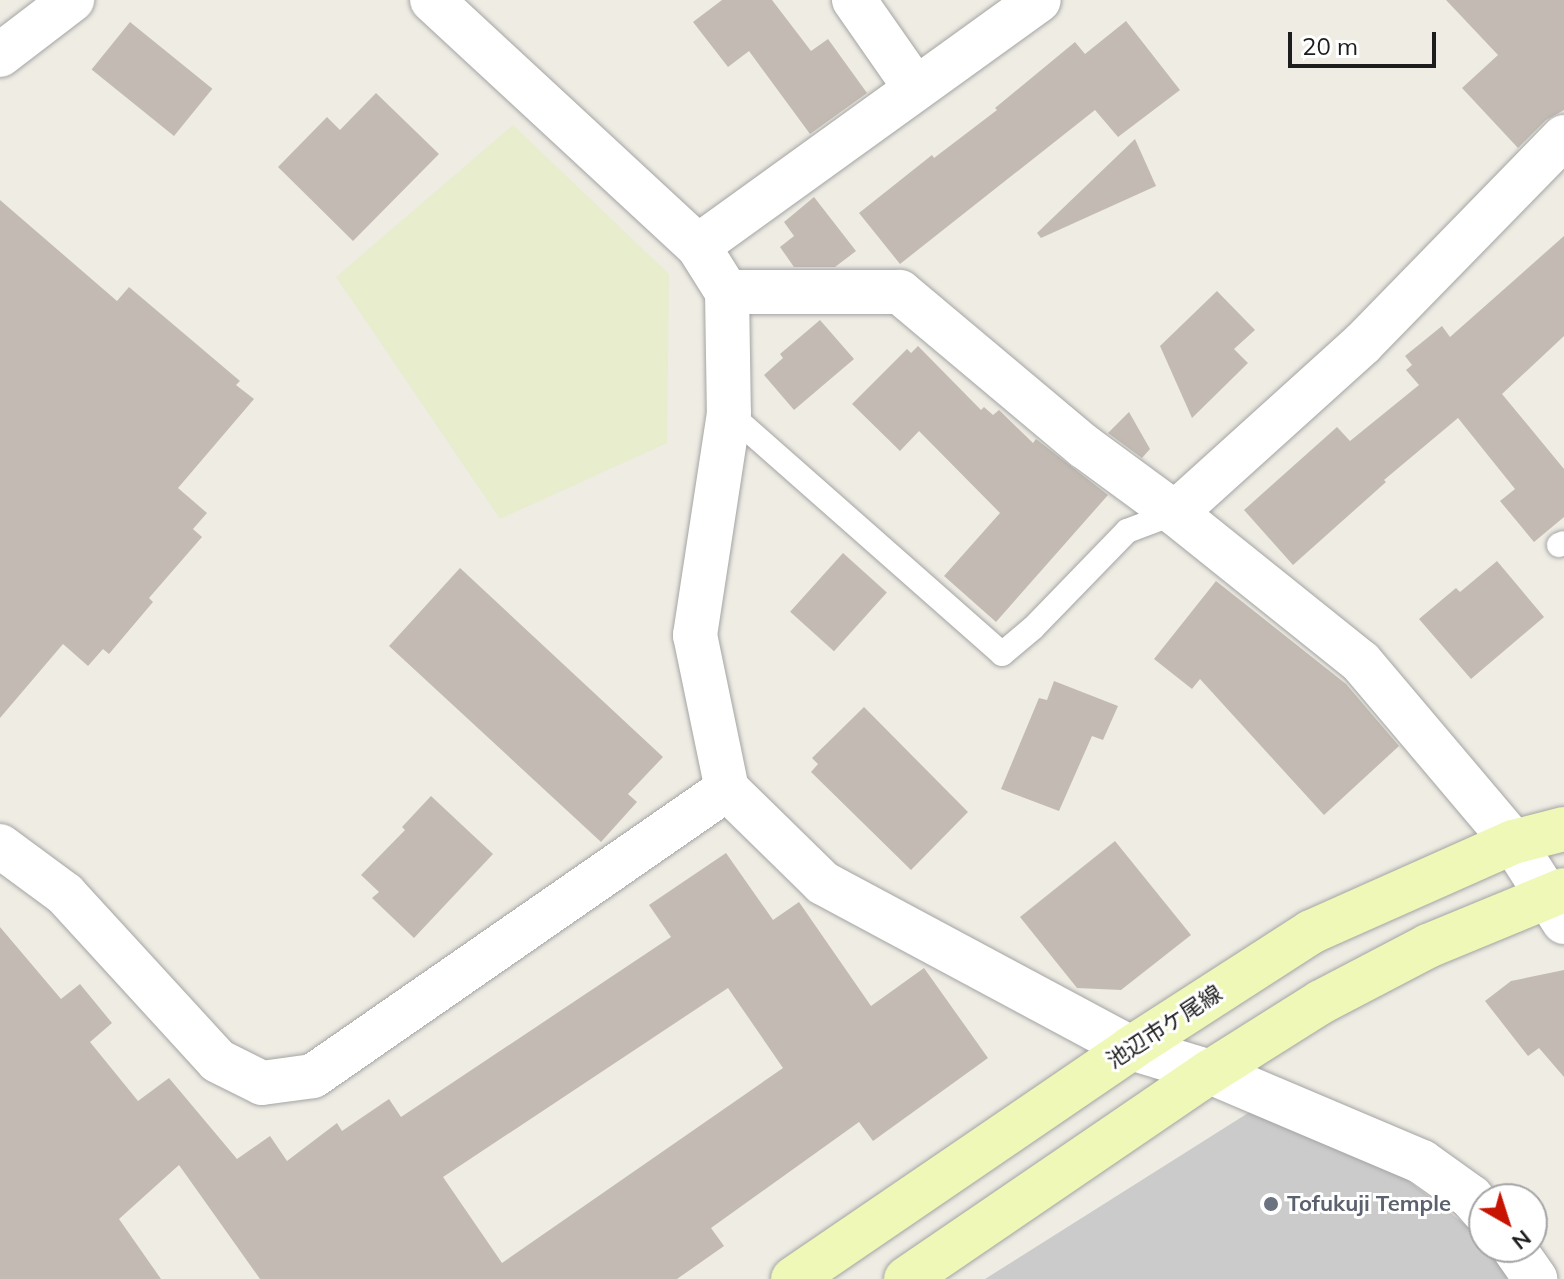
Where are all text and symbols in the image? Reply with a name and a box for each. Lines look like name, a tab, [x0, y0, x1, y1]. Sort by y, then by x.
scale bar	[1292, 16, 1440, 66]
text: 20 m	[1302, 31, 1358, 61]
street label: 池辺市ケ尾線	[1101, 980, 1227, 1074]
north arrow	[1468, 1183, 1548, 1263]
place label: Tofukuji Temple	[1287, 1191, 1451, 1217]
marker: Tofukuji Temple	[1262, 1195, 1280, 1213]
text: N	[1507, 1224, 1537, 1256]

